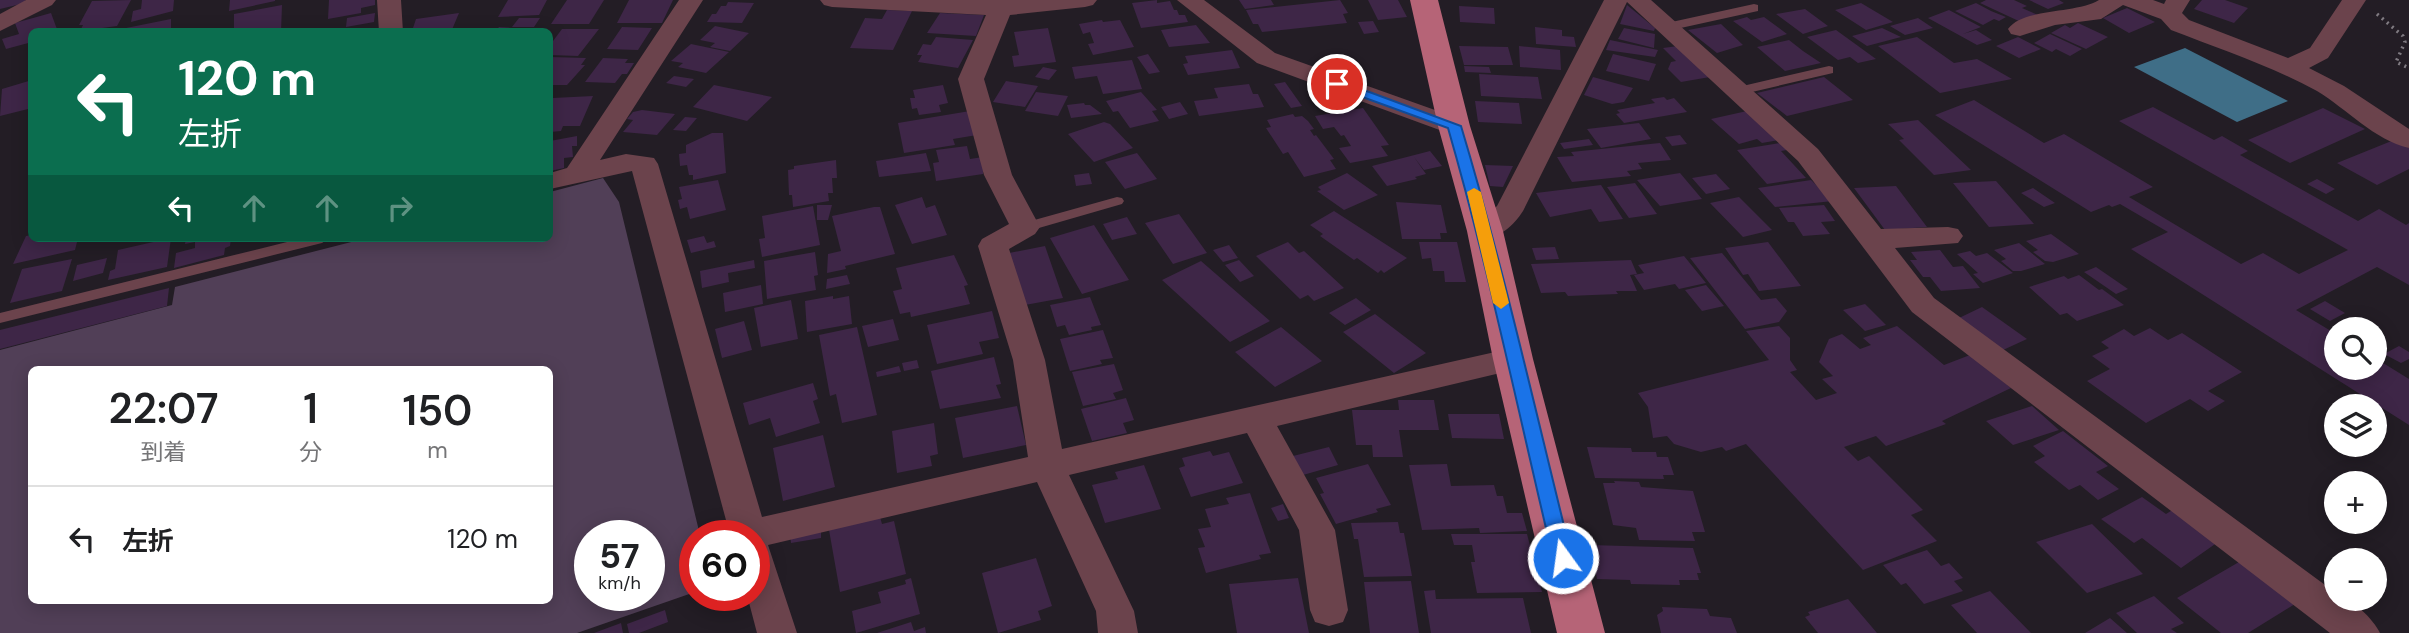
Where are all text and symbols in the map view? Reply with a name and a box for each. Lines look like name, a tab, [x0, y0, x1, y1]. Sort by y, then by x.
text: 120 m	[178, 46, 316, 110]
pin	[1307, 54, 1367, 114]
icon: left	[63, 56, 154, 147]
icon: arrive	[1318, 65, 1356, 103]
text: 左折	[178, 113, 242, 155]
icon: left	[162, 189, 200, 227]
icon: ahead	[235, 189, 273, 227]
icon: ahead	[308, 189, 346, 227]
icon: right	[381, 189, 419, 227]
map controls	[2324, 317, 2387, 611]
button: search	[2324, 317, 2387, 380]
text: 22:07	[109, 381, 219, 436]
text: 1	[303, 381, 318, 436]
text: 150	[403, 383, 472, 438]
button: layers	[2324, 394, 2387, 457]
text: m	[427, 435, 448, 465]
text: 到着	[141, 437, 187, 467]
text: 分	[299, 437, 322, 467]
button: +	[2324, 471, 2387, 534]
icon: left	[63, 520, 101, 558]
speed limit sign: 60	[679, 520, 770, 611]
position arrow	[1526, 521, 1600, 595]
text: 120 m	[447, 522, 518, 556]
text: 左折	[122, 524, 174, 558]
text: 57	[599, 533, 640, 579]
button: −	[2324, 548, 2387, 611]
text: km/h	[598, 571, 641, 595]

